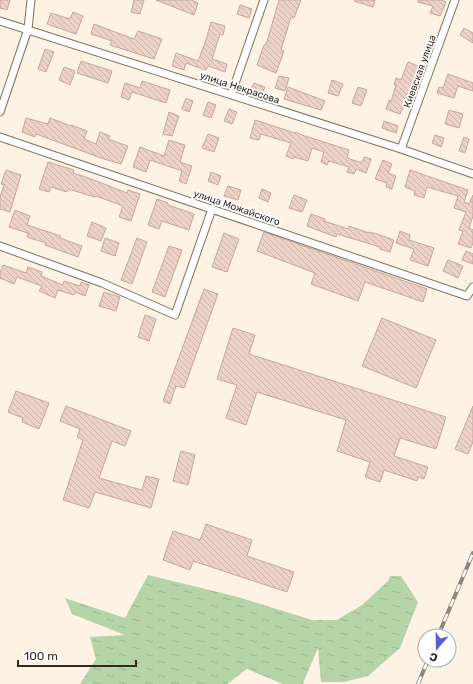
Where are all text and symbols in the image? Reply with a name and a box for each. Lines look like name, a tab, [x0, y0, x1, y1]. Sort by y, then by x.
street label: Киевская улица	[401, 33, 439, 109]
street label: улица Некрасова	[198, 69, 281, 107]
street label: улица Можайского	[192, 187, 282, 228]
north arrow	[417, 628, 457, 668]
scale bar	[18, 642, 136, 668]
text: 100 m	[24, 649, 58, 663]
text: С	[428, 649, 440, 664]

